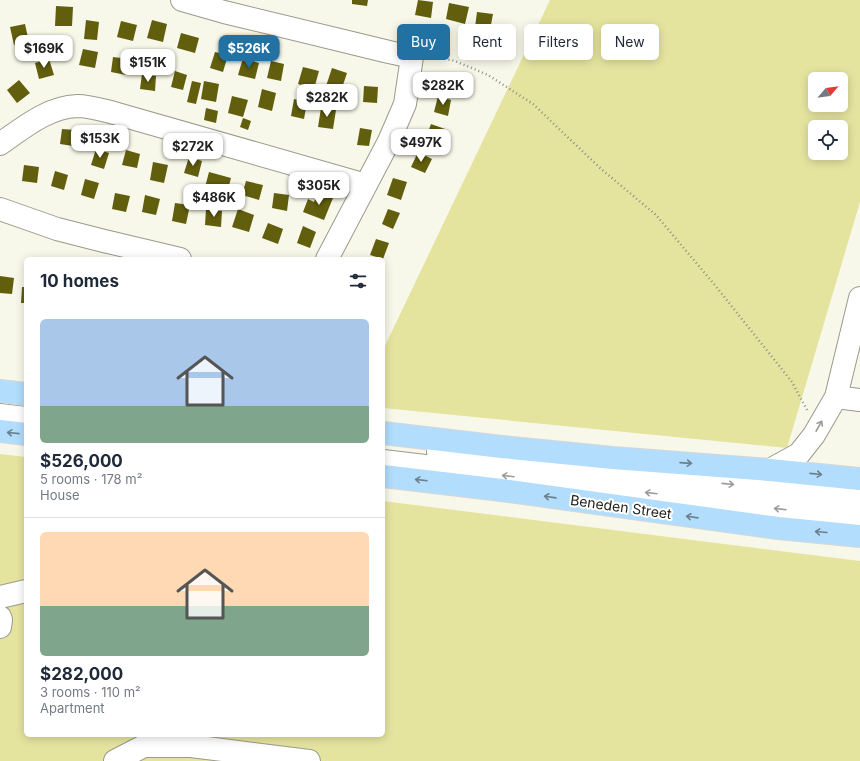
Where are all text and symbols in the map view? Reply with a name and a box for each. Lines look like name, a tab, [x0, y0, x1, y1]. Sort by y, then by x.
chip: Buy	[397, 24, 450, 60]
chip: Rent	[458, 24, 516, 60]
chip: Filters	[524, 24, 593, 60]
chip: New	[601, 24, 659, 60]
pin: $169K	[16, 35, 72, 69]
pin: $526K	[221, 35, 277, 69]
text: $169K	[24, 40, 64, 56]
text: $526K	[228, 40, 270, 56]
pin: $151K	[120, 49, 176, 83]
text: $151K	[129, 54, 167, 70]
pin: $282K	[415, 72, 471, 106]
north arrow	[808, 72, 848, 112]
map controls	[808, 72, 848, 160]
text: $282K	[422, 77, 464, 93]
pin: $282K	[299, 84, 355, 118]
text: $282K	[306, 89, 348, 105]
button: locate	[808, 120, 848, 160]
pin: $153K	[72, 125, 128, 159]
pin: $497K	[393, 129, 449, 163]
text: $153K	[80, 130, 120, 146]
pin: $272K	[165, 133, 221, 167]
text: $497K	[400, 134, 442, 150]
text: $272K	[172, 138, 214, 154]
pin: $305K	[291, 172, 347, 206]
text: $305K	[297, 177, 341, 193]
pin: $486K	[186, 184, 242, 218]
text: $486K	[192, 189, 236, 205]
icon: filters	[347, 270, 369, 292]
text: 10 homes	[40, 271, 119, 291]
icon: home	[169, 345, 241, 417]
one-way arrow	[815, 420, 823, 432]
one-way arrow	[7, 429, 20, 437]
text: $526,000	[40, 451, 123, 471]
one-way arrow	[679, 460, 692, 467]
text: 5 rooms · 178 m²	[40, 471, 142, 487]
one-way arrow	[809, 471, 822, 478]
one-way arrow	[501, 472, 514, 480]
one-way arrow	[415, 476, 428, 484]
one-way arrow	[721, 480, 734, 488]
text: House	[40, 487, 80, 503]
one-way arrow	[644, 489, 657, 497]
street label: Beneden Street	[569, 491, 673, 522]
one-way arrow	[544, 493, 557, 501]
one-way arrow	[774, 505, 787, 512]
one-way arrow	[686, 513, 699, 521]
one-way arrow	[815, 529, 828, 536]
icon: home	[169, 558, 241, 630]
text: $282,000	[40, 664, 123, 684]
text: 3 rooms · 110 m²	[40, 684, 141, 700]
text: Apartment	[40, 700, 105, 716]

